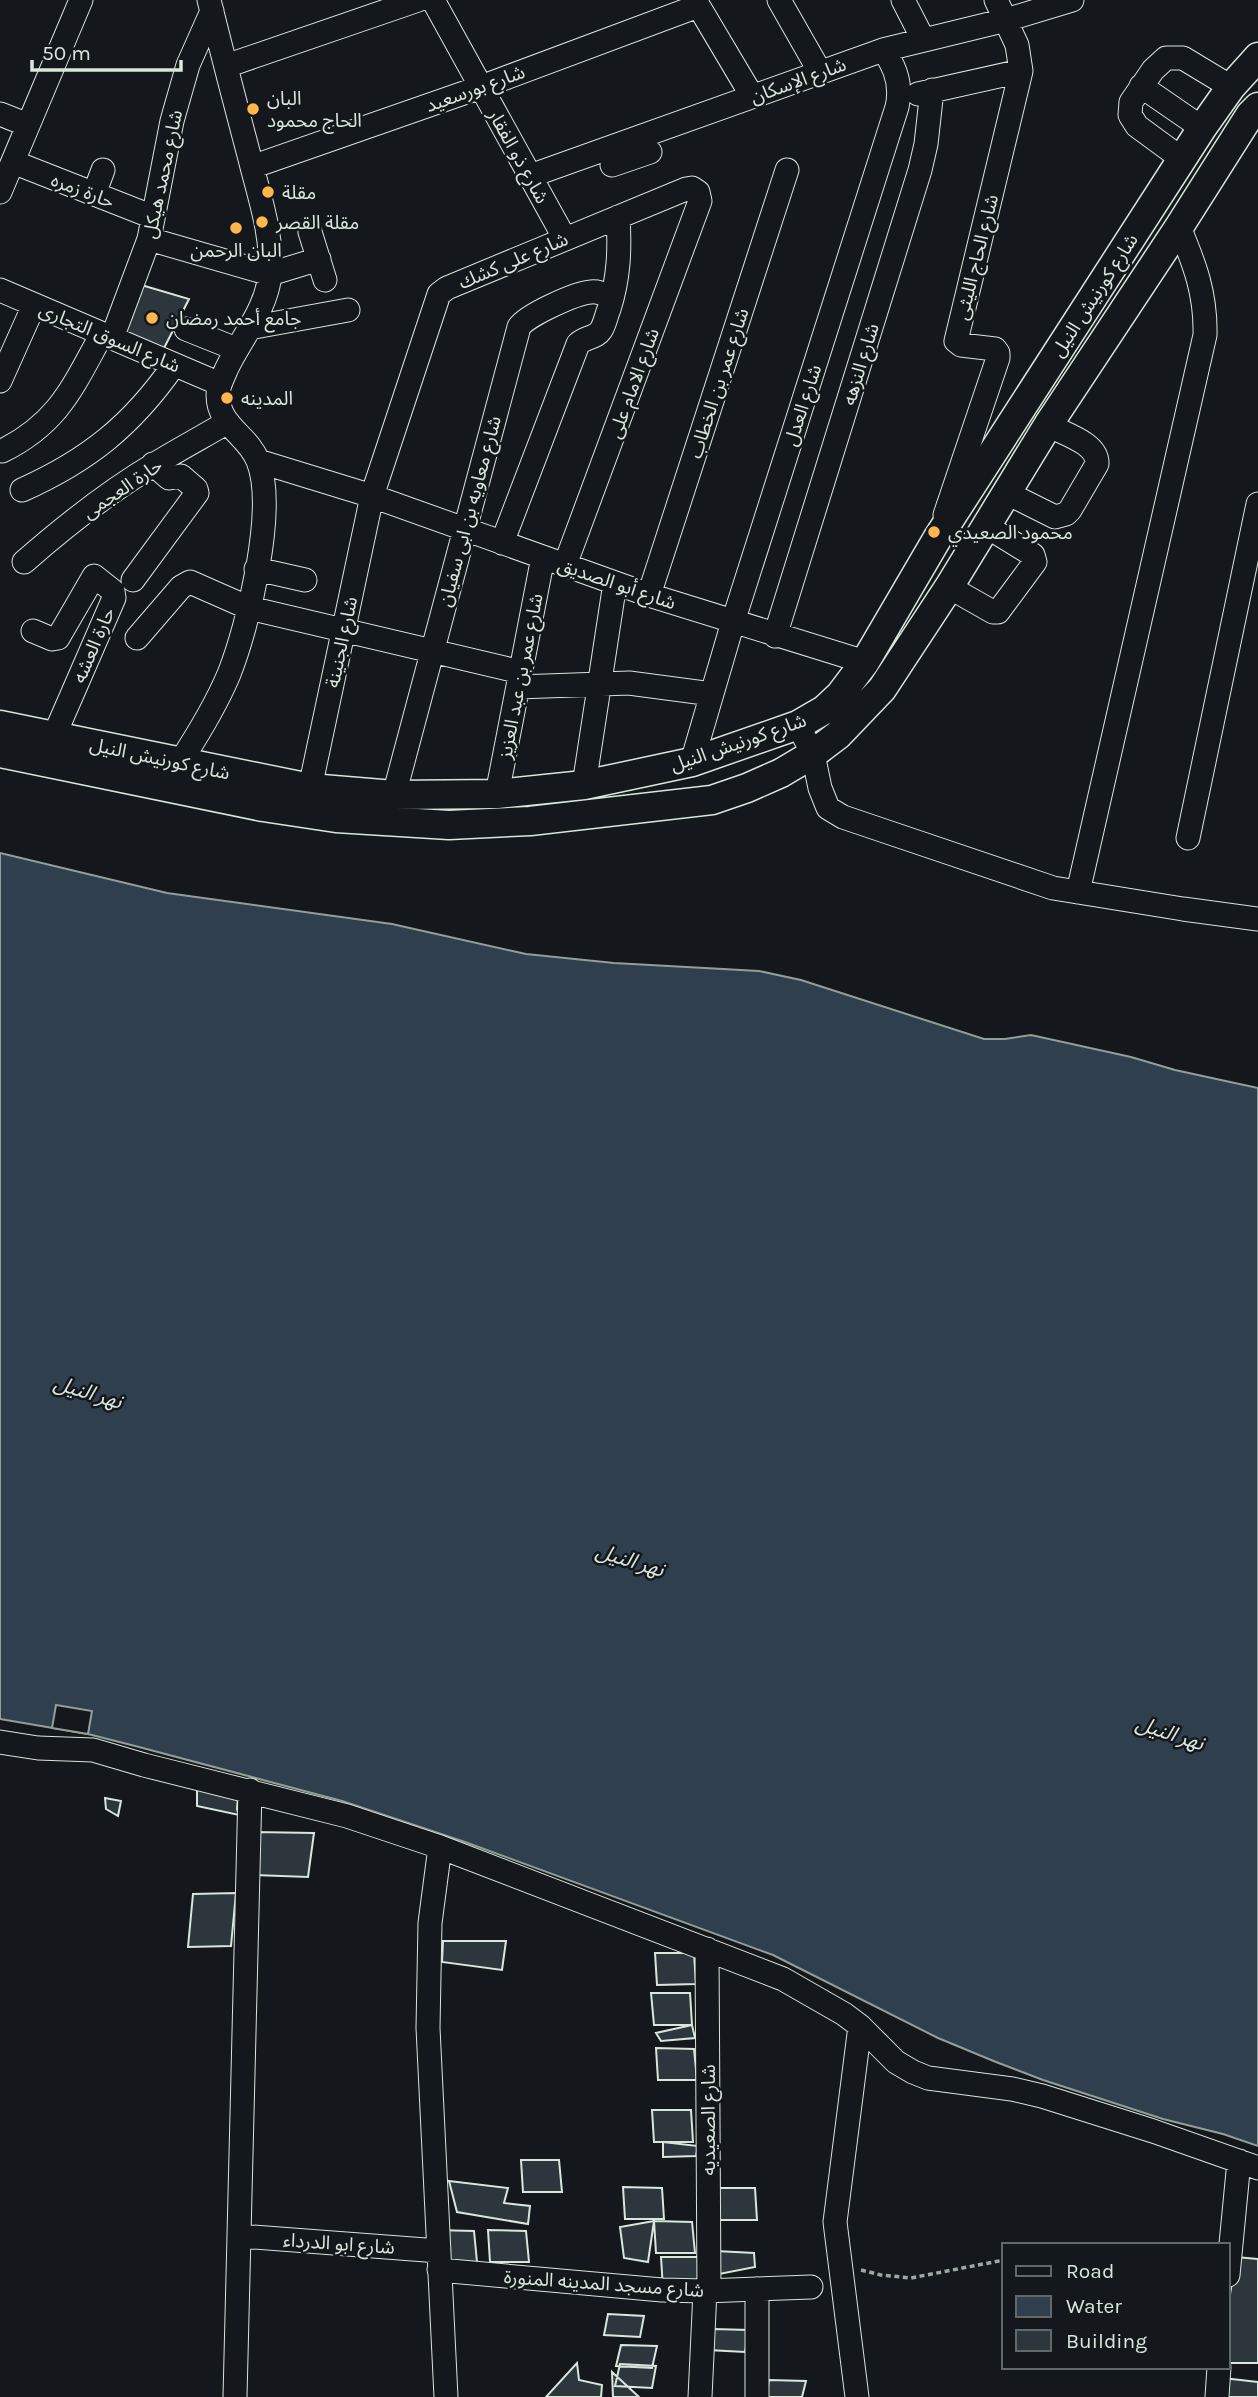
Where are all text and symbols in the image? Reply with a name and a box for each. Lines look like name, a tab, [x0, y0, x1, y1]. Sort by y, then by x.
scale bar	[32, 28, 180, 72]
text: 50 m	[42, 41, 91, 65]
street label: شارع الإسكان	[747, 53, 850, 110]
street label: شارع بورسعيد	[423, 61, 529, 119]
place label: البان الحاج محمود	[267, 88, 362, 134]
marker: البان الحاج محمود	[245, 101, 261, 117]
street label: شارع ذو الفقار	[481, 105, 553, 208]
street label: شارع محمد هيكل	[139, 108, 189, 241]
street label: حارة زمره	[48, 169, 117, 213]
place label: مقلة	[282, 182, 316, 204]
marker: مقلة	[260, 184, 276, 200]
street label: شارع الحاج الليثى	[951, 192, 1005, 323]
place label: مقلة القصر	[275, 212, 359, 234]
marker: مقلة القصر	[254, 214, 270, 230]
marker: البان الرحمن	[228, 220, 244, 236]
street label: شارع على كشك	[455, 228, 572, 296]
street label: شارع كورنيش النيل	[1047, 230, 1145, 362]
place label: البان الرحمن	[190, 240, 282, 262]
street label: شارع السوق التجارى	[35, 298, 183, 379]
street label: شارع عمر بن الخطاب	[684, 305, 756, 462]
place label: جامع أحمد رمضان	[166, 308, 301, 333]
marker: جامع أحمد رمضان	[144, 310, 160, 326]
street label: شارع النزهه	[838, 321, 886, 408]
street label: شارع الامام على	[604, 325, 667, 442]
street label: شارع العدل	[779, 362, 828, 449]
place label: المدينه	[241, 388, 293, 410]
marker: المدينه	[219, 390, 235, 406]
street label: شارع معاويه بن ابى سفيان	[434, 414, 508, 609]
street label: حارة العجمى	[78, 454, 167, 524]
place label: محمود الصعيدي	[948, 522, 1073, 547]
marker: محمود الصعيدي	[926, 524, 942, 540]
street label: شارع أبو الصديق	[554, 553, 679, 616]
street label: شارع عمر بن عبد العزيز	[494, 592, 550, 762]
street label: شارع الجنينة	[322, 595, 364, 690]
street label: حارة العشه	[68, 604, 120, 686]
street label: شارع كورنيش النيل	[667, 709, 810, 778]
street label: شارع كورنيش النيل	[87, 733, 232, 787]
water label: نهر النيل	[51, 1370, 126, 1414]
water label: نهر النيل	[593, 1538, 668, 1582]
water label: نهر النيل	[1133, 1711, 1208, 1756]
street label: شارع الصعيديه	[698, 2064, 722, 2176]
street label: شارع ابو الدرداء	[282, 2229, 396, 2261]
legend	[1002, 2243, 1230, 2369]
text: Road	[1066, 2259, 1114, 2283]
street label: شارع مسجد المدينه المنورة	[503, 2266, 705, 2304]
text: Water	[1066, 2294, 1122, 2318]
text: Building	[1066, 2329, 1147, 2353]

